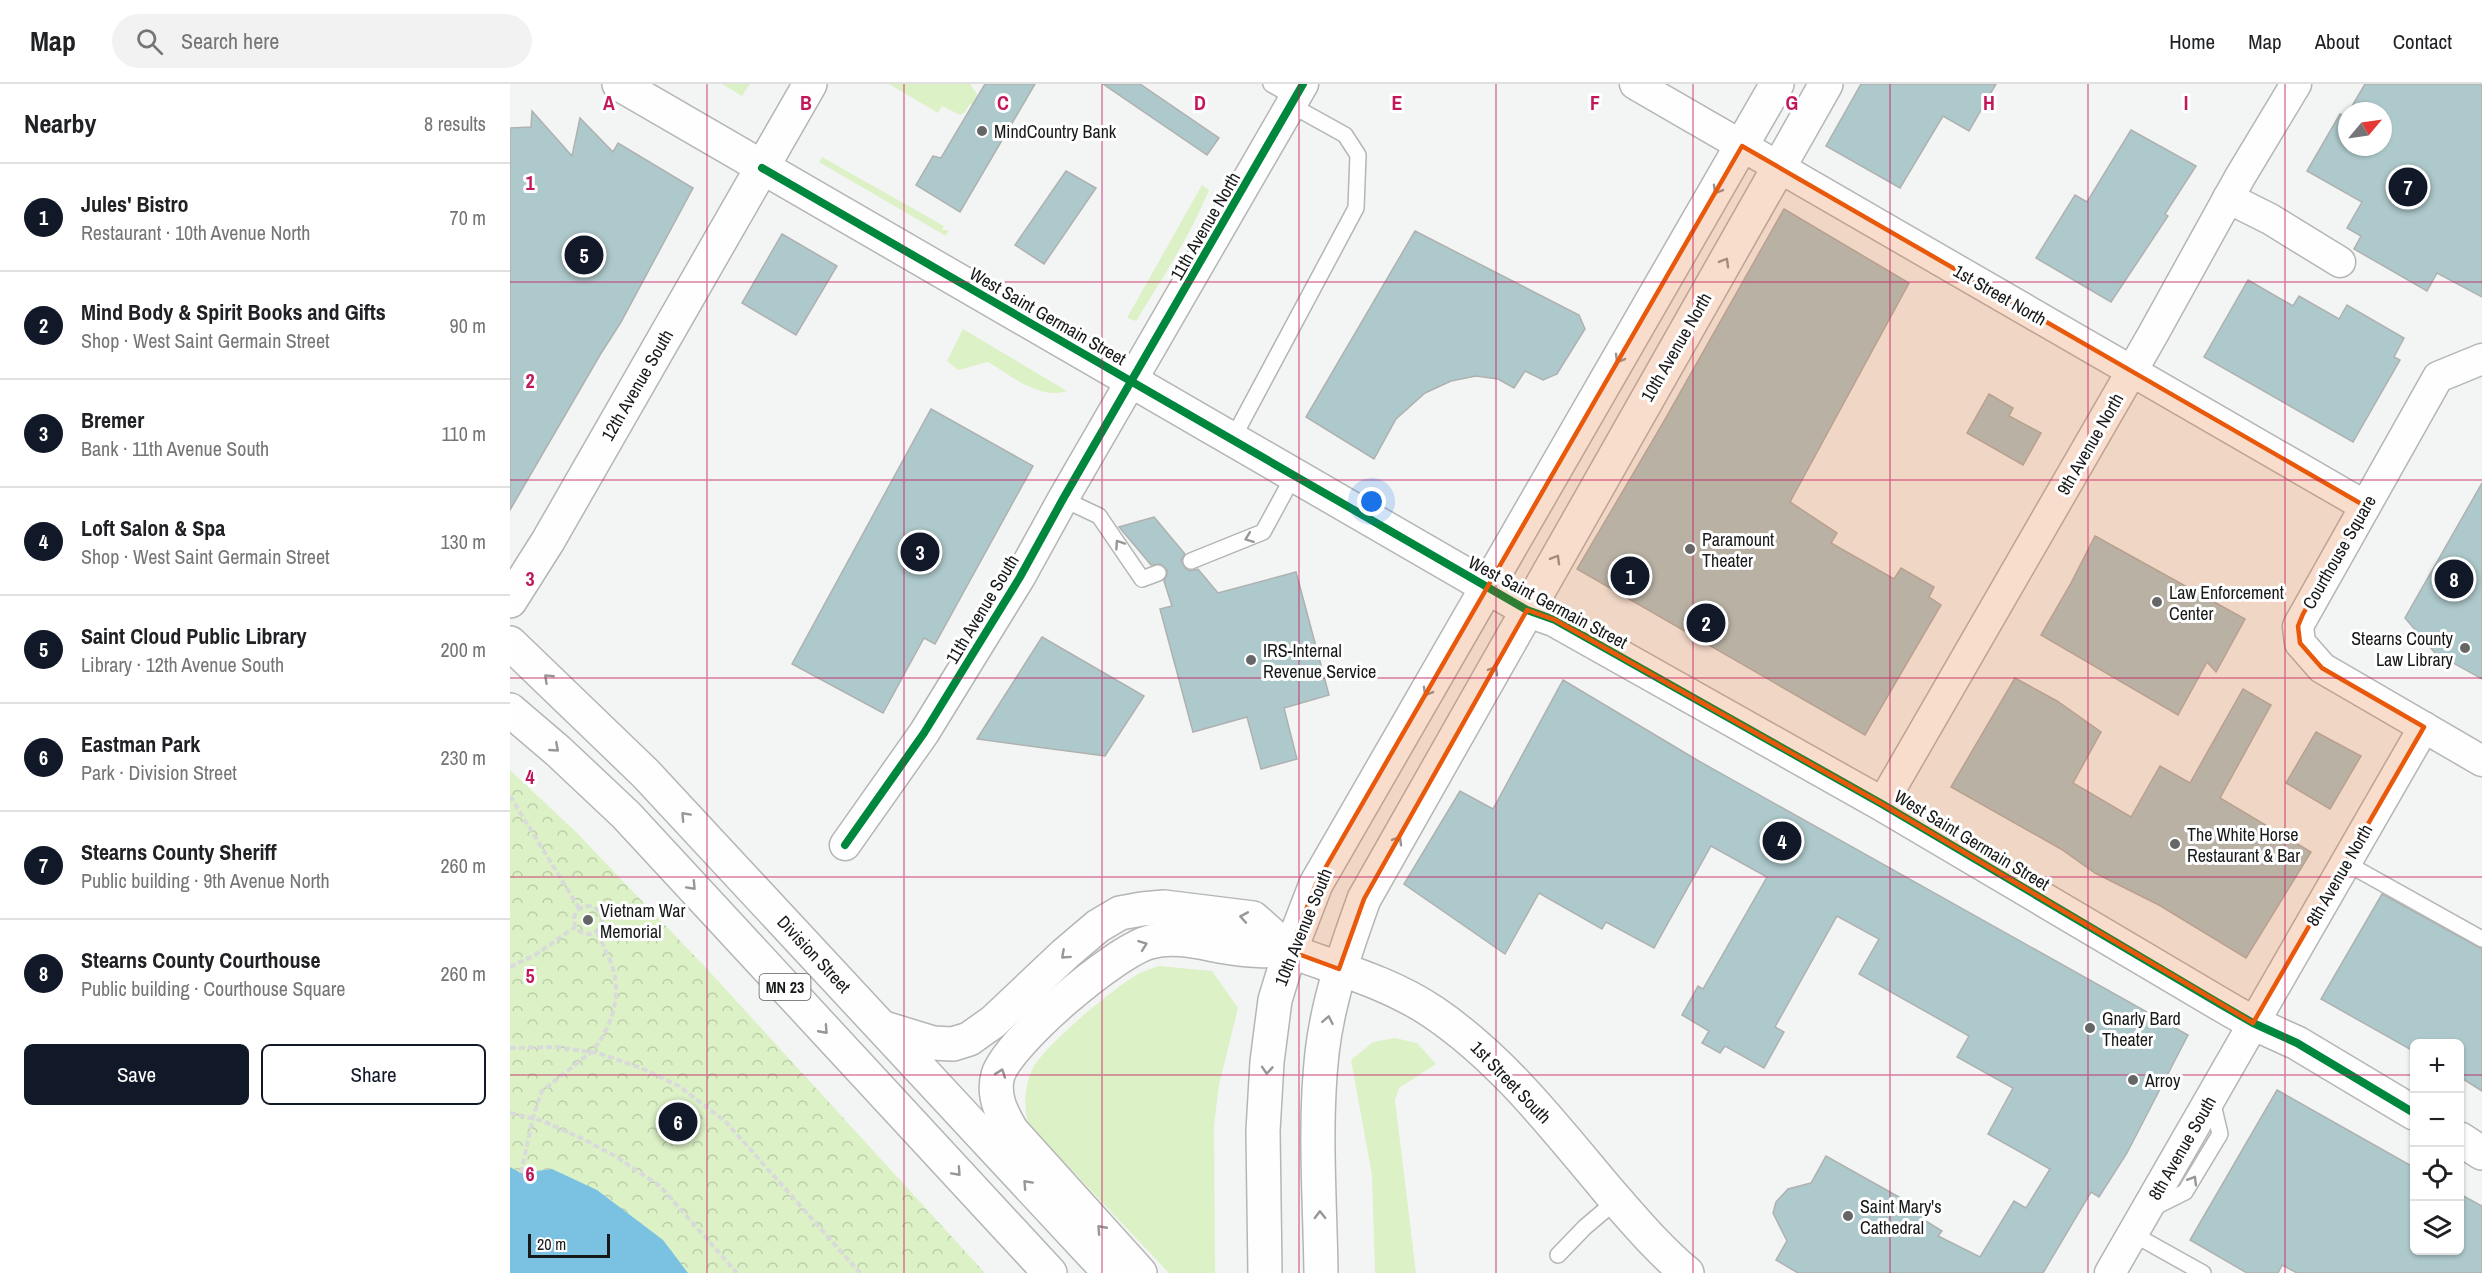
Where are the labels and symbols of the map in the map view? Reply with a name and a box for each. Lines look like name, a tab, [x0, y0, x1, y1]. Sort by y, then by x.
text: A	[603, 89, 615, 116]
text: B	[800, 89, 812, 116]
text: C	[997, 89, 1009, 116]
text: D	[1194, 89, 1206, 116]
text: E	[1392, 89, 1403, 116]
text: F	[1590, 89, 1600, 116]
text: G	[1786, 89, 1798, 116]
text: H	[1983, 89, 1995, 116]
text: I	[2184, 89, 2188, 116]
north arrow	[2338, 102, 2392, 156]
place label: MindCountry Bank	[994, 119, 1117, 144]
marker: MindCountry Bank	[975, 124, 989, 138]
pin: 7	[2388, 164, 2428, 210]
street label: 11th Avenue North	[1164, 167, 1246, 285]
text: 1	[525, 169, 535, 196]
one-way arrow	[1713, 184, 1724, 194]
pin: 5	[564, 232, 604, 278]
one-way arrow	[1717, 258, 1729, 268]
street label: 1st Street North	[1949, 258, 2051, 332]
street label: West Saint Germain Street	[965, 261, 1131, 371]
street label: 10th Avenue North	[1635, 288, 1717, 406]
street label: 12th Avenue South	[595, 325, 679, 445]
one-way arrow	[1615, 353, 1627, 363]
text: 2	[525, 367, 535, 394]
street label: 9th Avenue North	[2051, 388, 2129, 500]
your location	[1357, 487, 1386, 516]
street label: Courthouse Square	[2296, 490, 2382, 614]
place label: Paramount Theater	[1702, 527, 1774, 573]
pin: 3	[900, 530, 940, 574]
one-way arrow	[1245, 531, 1256, 543]
one-way arrow	[1115, 540, 1126, 551]
marker: Paramount Theater	[1683, 542, 1697, 556]
street label: West Saint Germain Street	[1464, 549, 1632, 655]
street label: 11th Avenue South	[939, 550, 1025, 668]
pin: 1	[1610, 554, 1650, 598]
one-way arrow	[1549, 555, 1560, 565]
pin: 8	[2434, 556, 2474, 602]
text: 3	[525, 565, 535, 592]
place label: Law Enforcement Center	[2169, 580, 2284, 626]
marker: Law Enforcement Center	[2150, 595, 2164, 609]
pin: 2	[1686, 600, 1726, 646]
place label: Stearns County Law Library	[2351, 626, 2454, 672]
place label: IRS-Internal Revenue Service	[1263, 638, 1376, 684]
marker: Stearns County Law Library	[2458, 641, 2472, 655]
marker: IRS-Internal Revenue Service	[1244, 653, 1258, 667]
one-way arrow	[1487, 666, 1498, 676]
one-way arrow	[544, 674, 555, 685]
one-way arrow	[1423, 686, 1434, 697]
one-way arrow	[548, 741, 559, 752]
text: 4	[525, 763, 535, 790]
street label: West Saint Germain Street	[1890, 784, 2054, 896]
one-way arrow	[681, 812, 692, 822]
pin: 4	[1762, 818, 1802, 864]
street label: 8th Avenue North	[2300, 819, 2378, 931]
place label: The White Horse Restaurant & Bar	[2187, 822, 2300, 868]
one-way arrow	[1391, 836, 1402, 846]
marker: The White Horse Restaurant & Bar	[2168, 837, 2182, 851]
street label: 10th Avenue South	[1268, 865, 1338, 989]
one-way arrow	[685, 879, 696, 890]
place label: Vietnam War Memorial	[600, 898, 685, 944]
street label: Division Street	[772, 910, 856, 998]
one-way arrow	[1239, 911, 1249, 924]
marker: Vietnam War Memorial	[581, 913, 595, 927]
one-way arrow	[1137, 940, 1148, 953]
one-way arrow	[1061, 948, 1071, 959]
text: 5	[525, 962, 535, 989]
road number: MN 23	[760, 974, 810, 1000]
place label: Gnarly Bard Theater	[2102, 1006, 2181, 1052]
one-way arrow	[1321, 1016, 1334, 1026]
marker: Gnarly Bard Theater	[2083, 1021, 2097, 1035]
one-way arrow	[817, 1023, 828, 1033]
street label: 1st Street South	[1465, 1035, 1557, 1129]
one-way arrow	[1260, 1065, 1273, 1074]
one-way arrow	[993, 1068, 1006, 1079]
place label: Arroy	[2144, 1068, 2181, 1093]
marker: Arroy	[2126, 1073, 2140, 1087]
street label: 8th Avenue South	[2142, 1091, 2222, 1205]
pin: 6	[658, 1100, 698, 1144]
text: 6	[525, 1160, 535, 1187]
one-way arrow	[950, 1166, 961, 1176]
one-way arrow	[2185, 1176, 2197, 1186]
one-way arrow	[1023, 1180, 1034, 1190]
place label: Saint Mary's Cathedral	[1860, 1194, 1942, 1240]
marker: Saint Mary's Cathedral	[1841, 1209, 1855, 1223]
one-way arrow	[1314, 1210, 1326, 1219]
one-way arrow	[1097, 1226, 1108, 1236]
scale bar	[528, 1231, 610, 1258]

